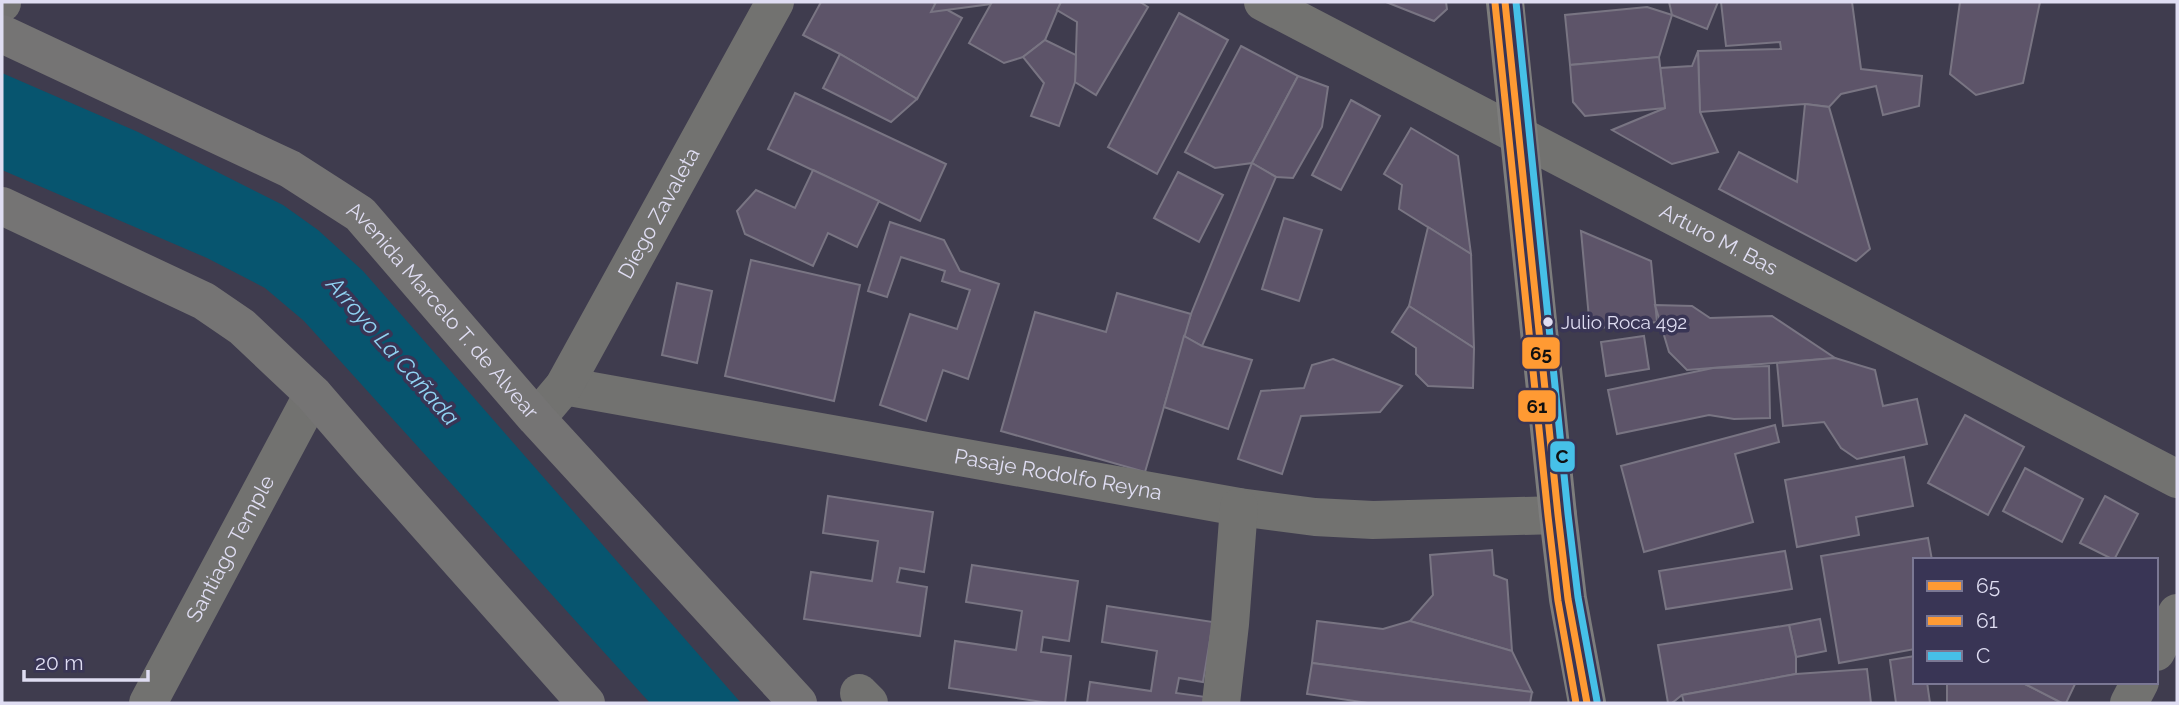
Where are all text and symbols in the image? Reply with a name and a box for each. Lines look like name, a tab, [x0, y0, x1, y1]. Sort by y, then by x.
street label: Diego Zavaleta	[612, 143, 705, 283]
street label: Avenida Marcelo T. de Alvear	[343, 196, 544, 424]
street label: Arturo M. Bas	[1656, 198, 1782, 280]
water label: Arroyo La Cañada	[320, 269, 465, 431]
place label: Julio Roca 492	[1561, 311, 1687, 333]
marker: Julio Roca 492	[1541, 315, 1555, 329]
line badge: 65	[1521, 336, 1561, 370]
text: 65	[1530, 342, 1552, 364]
line badge: 61	[1517, 389, 1557, 423]
text: 61	[1527, 395, 1547, 417]
line badge: C	[1549, 440, 1576, 473]
street label: Pasaje Rodolfo Reyna	[952, 443, 1164, 505]
text: C	[1555, 445, 1569, 467]
street label: Santiago Temple	[181, 471, 279, 626]
legend	[1913, 558, 2158, 684]
text: 65	[1976, 573, 2000, 598]
text: 61	[1976, 608, 1998, 633]
scale bar	[24, 638, 149, 682]
text: C	[1976, 643, 1990, 668]
text: 20 m	[35, 650, 83, 675]

